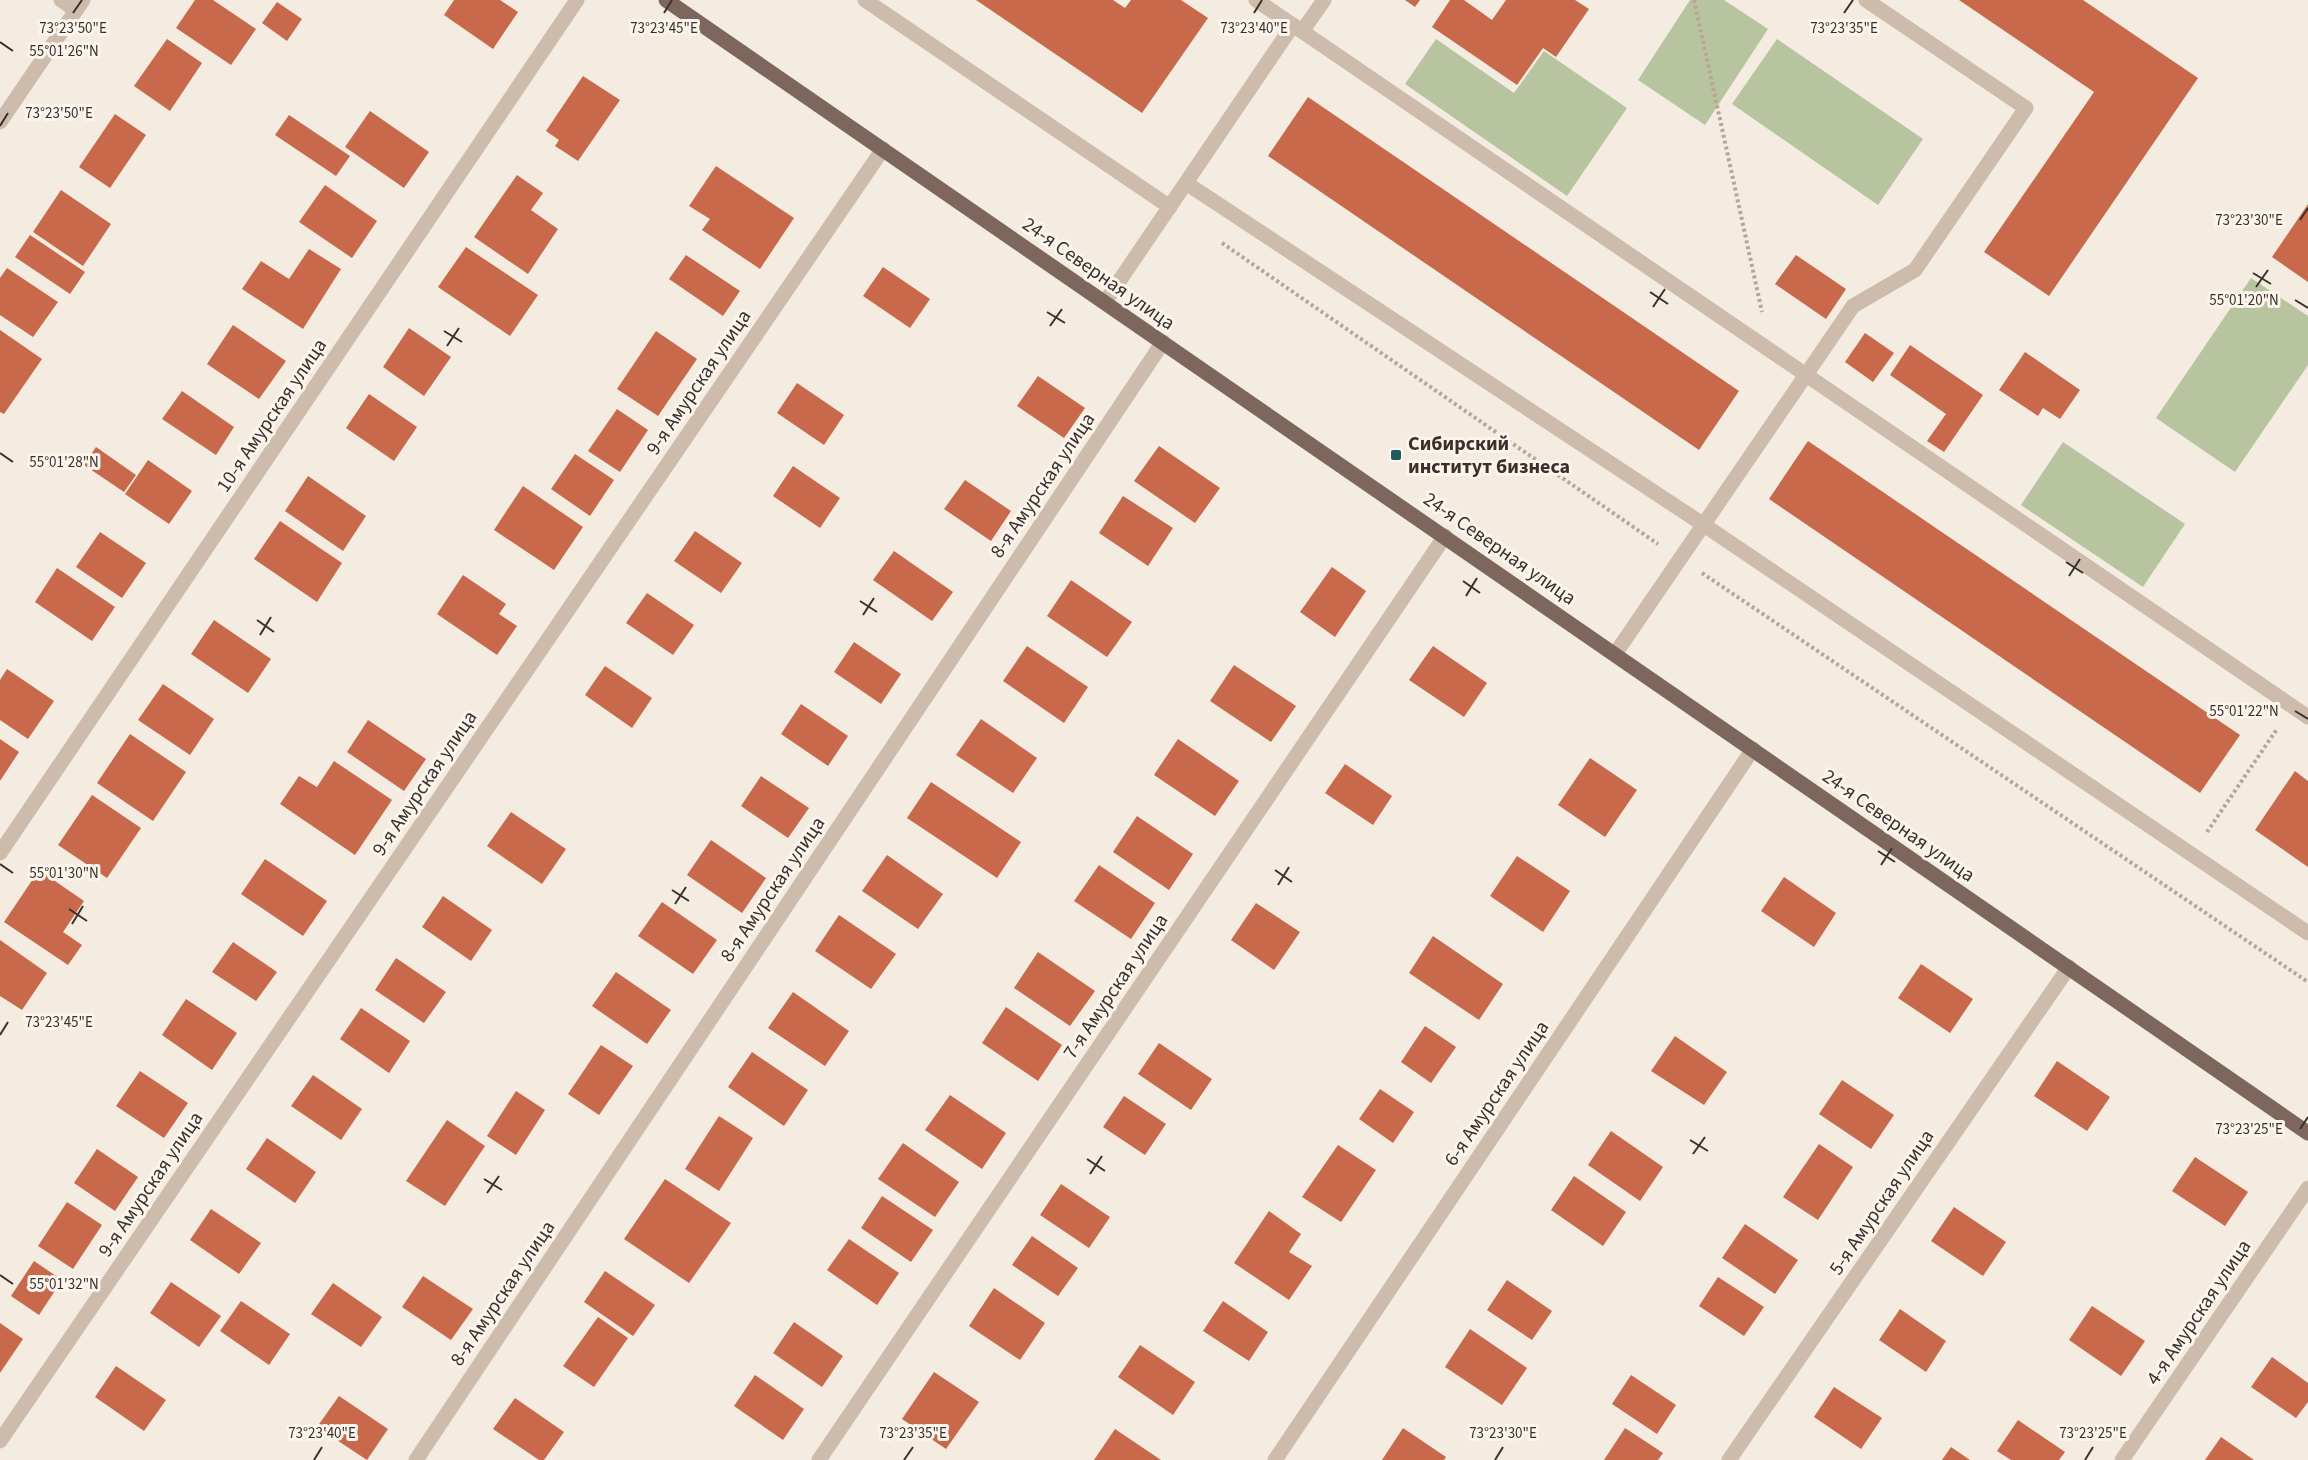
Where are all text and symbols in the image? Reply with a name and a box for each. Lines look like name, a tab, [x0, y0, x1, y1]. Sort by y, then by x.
text: 73°23'50"E	[39, 18, 107, 39]
text: 73°23'45"E	[630, 18, 698, 39]
text: 73°23'40"E	[1220, 18, 1288, 39]
text: 73°23'35"E	[1810, 18, 1878, 39]
text: 55°01'26"N	[29, 41, 99, 62]
text: 73°23'50"E	[25, 103, 93, 124]
text: 73°23'30"E	[2215, 210, 2283, 231]
street label: 24-я Северная улица	[1016, 211, 1181, 337]
text: 55°01'20"N	[2209, 290, 2279, 311]
street label: 9-я Амурская улица	[640, 304, 758, 461]
street label: 10-я Амурская улица	[210, 333, 334, 498]
street label: 8-я Амурская улица	[984, 407, 1102, 564]
place label: Сибирский институт бизнеса	[1408, 430, 1570, 481]
marker: Сибирский институт бизнеса	[1389, 448, 1403, 462]
text: 55°01'28"N	[29, 452, 99, 473]
street label: 24-я Северная улица	[1417, 486, 1582, 612]
text: 55°01'22"N	[2209, 701, 2279, 722]
street label: 9-я Амурская улица	[366, 705, 484, 862]
street label: 24-я Северная улица	[1816, 763, 1981, 889]
street label: 8-я Амурская улица	[714, 811, 832, 968]
text: 55°01'30"N	[29, 863, 99, 884]
street label: 7-я Амурская улица	[1057, 908, 1175, 1065]
text: 73°23'45"E	[25, 1012, 93, 1033]
street label: 6-я Амурская улица	[1438, 1015, 1556, 1172]
street label: 9-я Амурская улица	[92, 1106, 210, 1263]
text: 73°23'25"E	[2215, 1119, 2283, 1140]
street label: 5-я Амурская улица	[1823, 1124, 1941, 1281]
street label: 8-я Амурская улица	[444, 1215, 562, 1372]
street label: 4-я Амурская улица	[2140, 1234, 2258, 1391]
text: 55°01'32"N	[29, 1274, 99, 1295]
text: 73°23'40"E	[288, 1423, 356, 1444]
text: 73°23'35"E	[879, 1423, 947, 1444]
text: 73°23'30"E	[1469, 1423, 1537, 1444]
text: 73°23'25"E	[2059, 1423, 2127, 1444]

